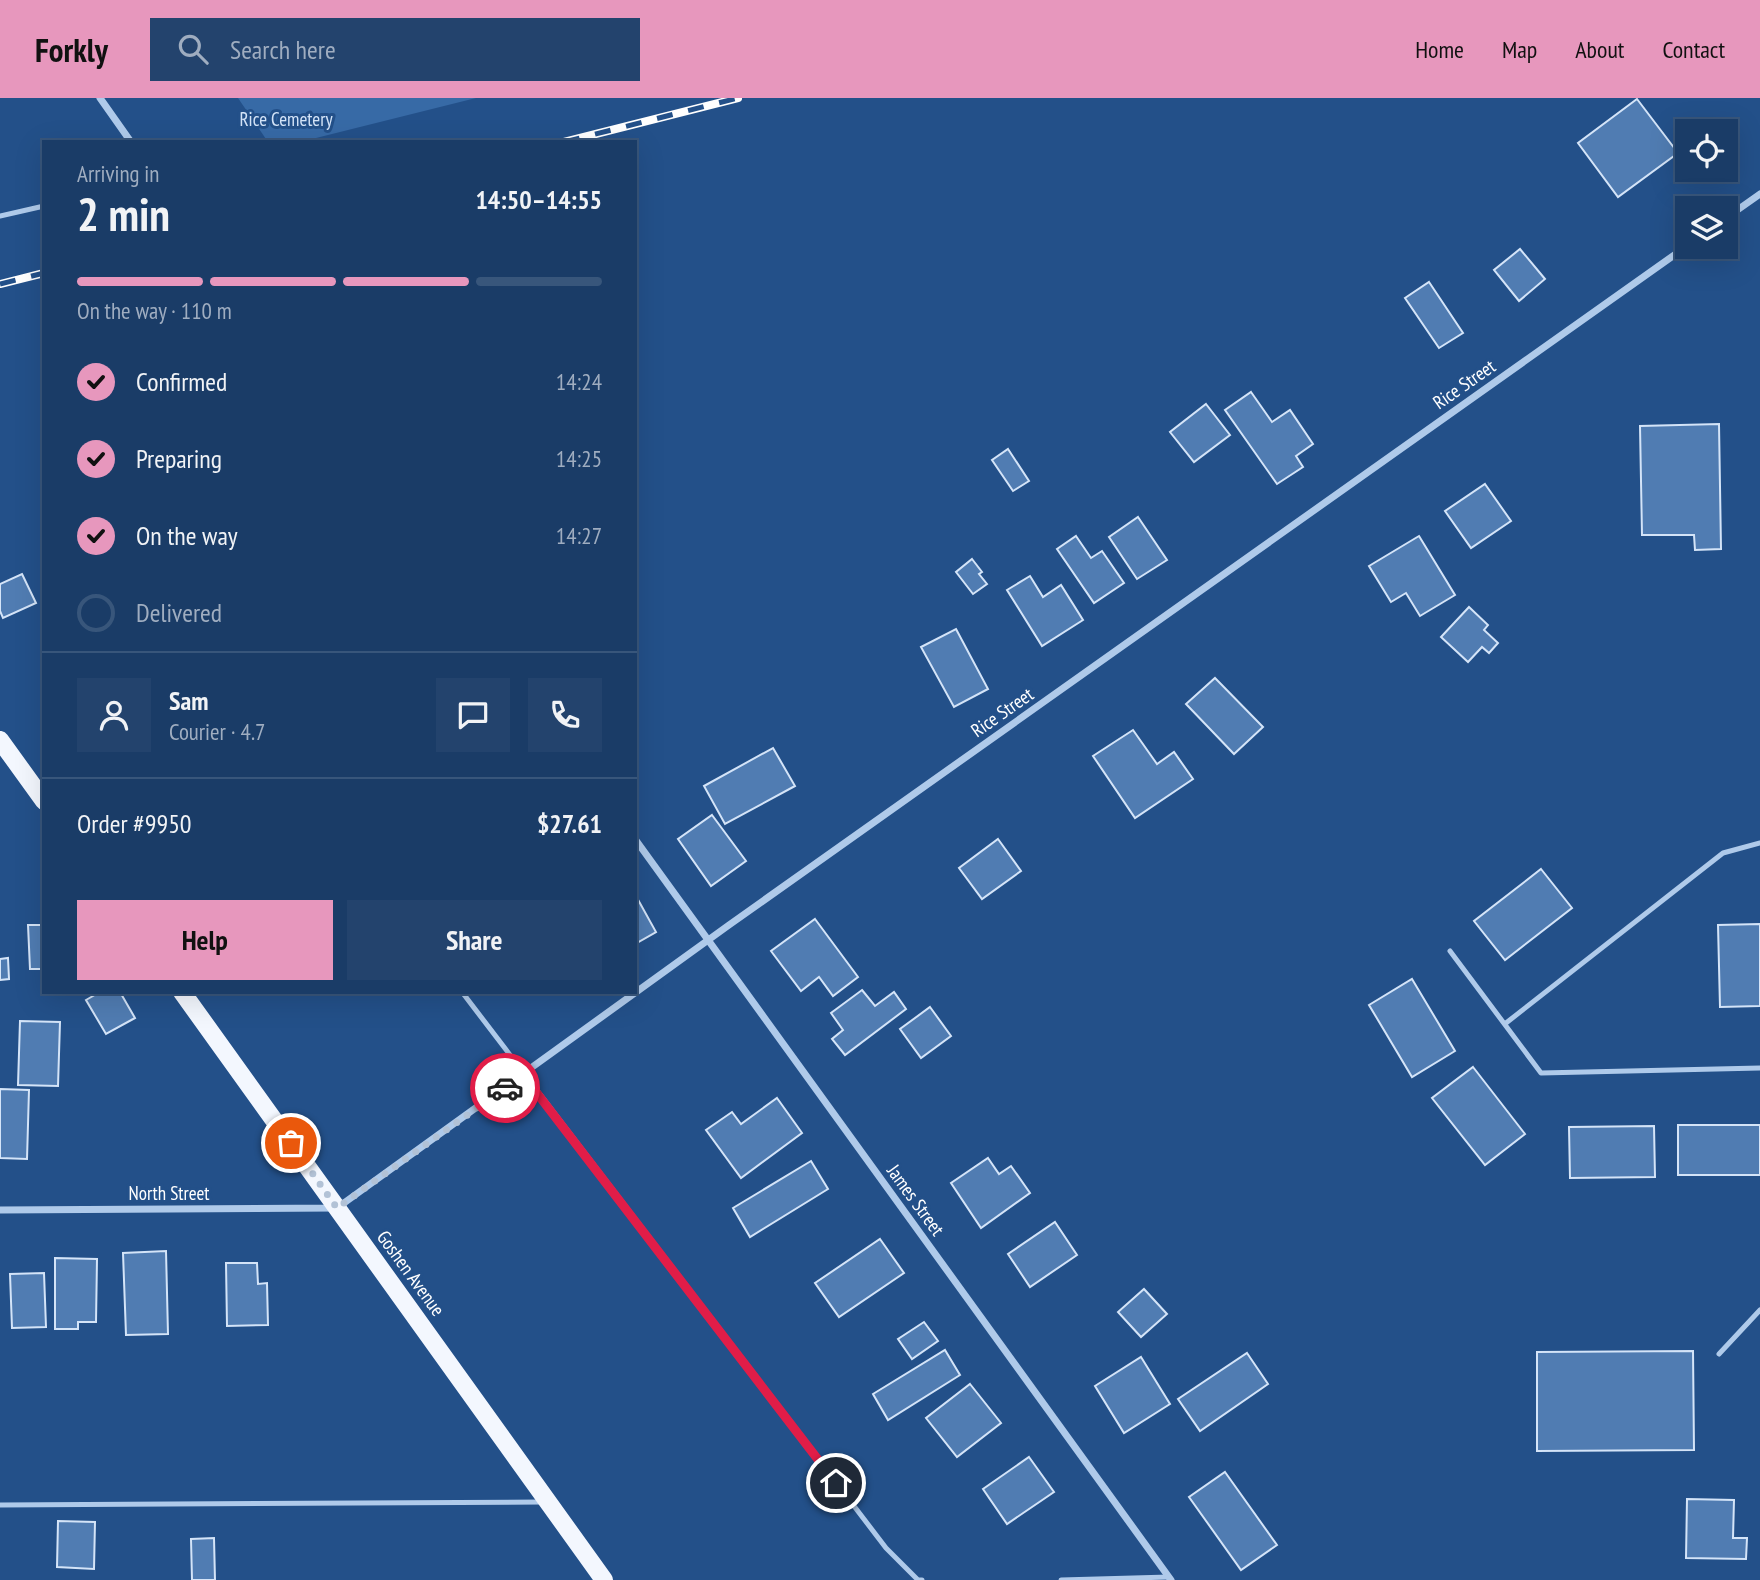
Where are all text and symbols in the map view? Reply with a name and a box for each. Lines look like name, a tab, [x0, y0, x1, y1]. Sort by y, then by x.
search box	[150, 18, 640, 81]
text: Forkly	[35, 28, 108, 71]
icon: search	[174, 30, 212, 68]
text: Search here	[230, 33, 336, 66]
text: Home	[1415, 34, 1464, 65]
text: Map	[1502, 34, 1537, 65]
text: About	[1575, 34, 1624, 65]
text: Contact	[1662, 34, 1725, 65]
park label: Rice Cemetery	[239, 107, 333, 131]
map controls	[1675, 119, 1738, 259]
button: locate	[1675, 119, 1738, 182]
text: Arriving in	[77, 159, 159, 188]
text: 14:50–14:55	[475, 183, 602, 216]
text: 2 min	[77, 184, 170, 244]
button: layers	[1675, 196, 1738, 259]
text: On the way · 110 m	[77, 296, 232, 325]
street label: Rice Street	[1428, 353, 1501, 414]
icon: check	[77, 363, 115, 401]
text: Confirmed	[136, 365, 227, 398]
text: 14:24	[556, 367, 602, 396]
icon: check	[77, 440, 115, 478]
text: Preparing	[136, 442, 222, 475]
text: 14:25	[556, 444, 602, 473]
icon: check	[77, 517, 115, 555]
text: On the way	[136, 519, 238, 552]
text: 14:27	[556, 521, 602, 550]
text: Delivered	[136, 596, 222, 629]
button: person	[77, 678, 151, 752]
button: chat	[436, 678, 510, 752]
button: phone	[528, 678, 602, 752]
street label: Rice Street	[966, 681, 1039, 742]
text: Sam	[169, 684, 208, 717]
text: Courier · 4.7	[169, 717, 265, 746]
text: Order #9950	[77, 807, 192, 840]
text: $27.61	[537, 807, 602, 840]
button: Help	[77, 900, 333, 980]
button: Share	[347, 900, 602, 980]
courier	[470, 1053, 540, 1123]
icon: car	[486, 1069, 524, 1107]
pin	[261, 1113, 321, 1173]
icon: bag	[272, 1124, 310, 1162]
street label: James Street	[882, 1159, 950, 1241]
street label: North Street	[128, 1181, 210, 1205]
street label: Goshen Avenue	[372, 1225, 450, 1321]
pin	[806, 1453, 866, 1513]
icon: home	[817, 1464, 855, 1502]

